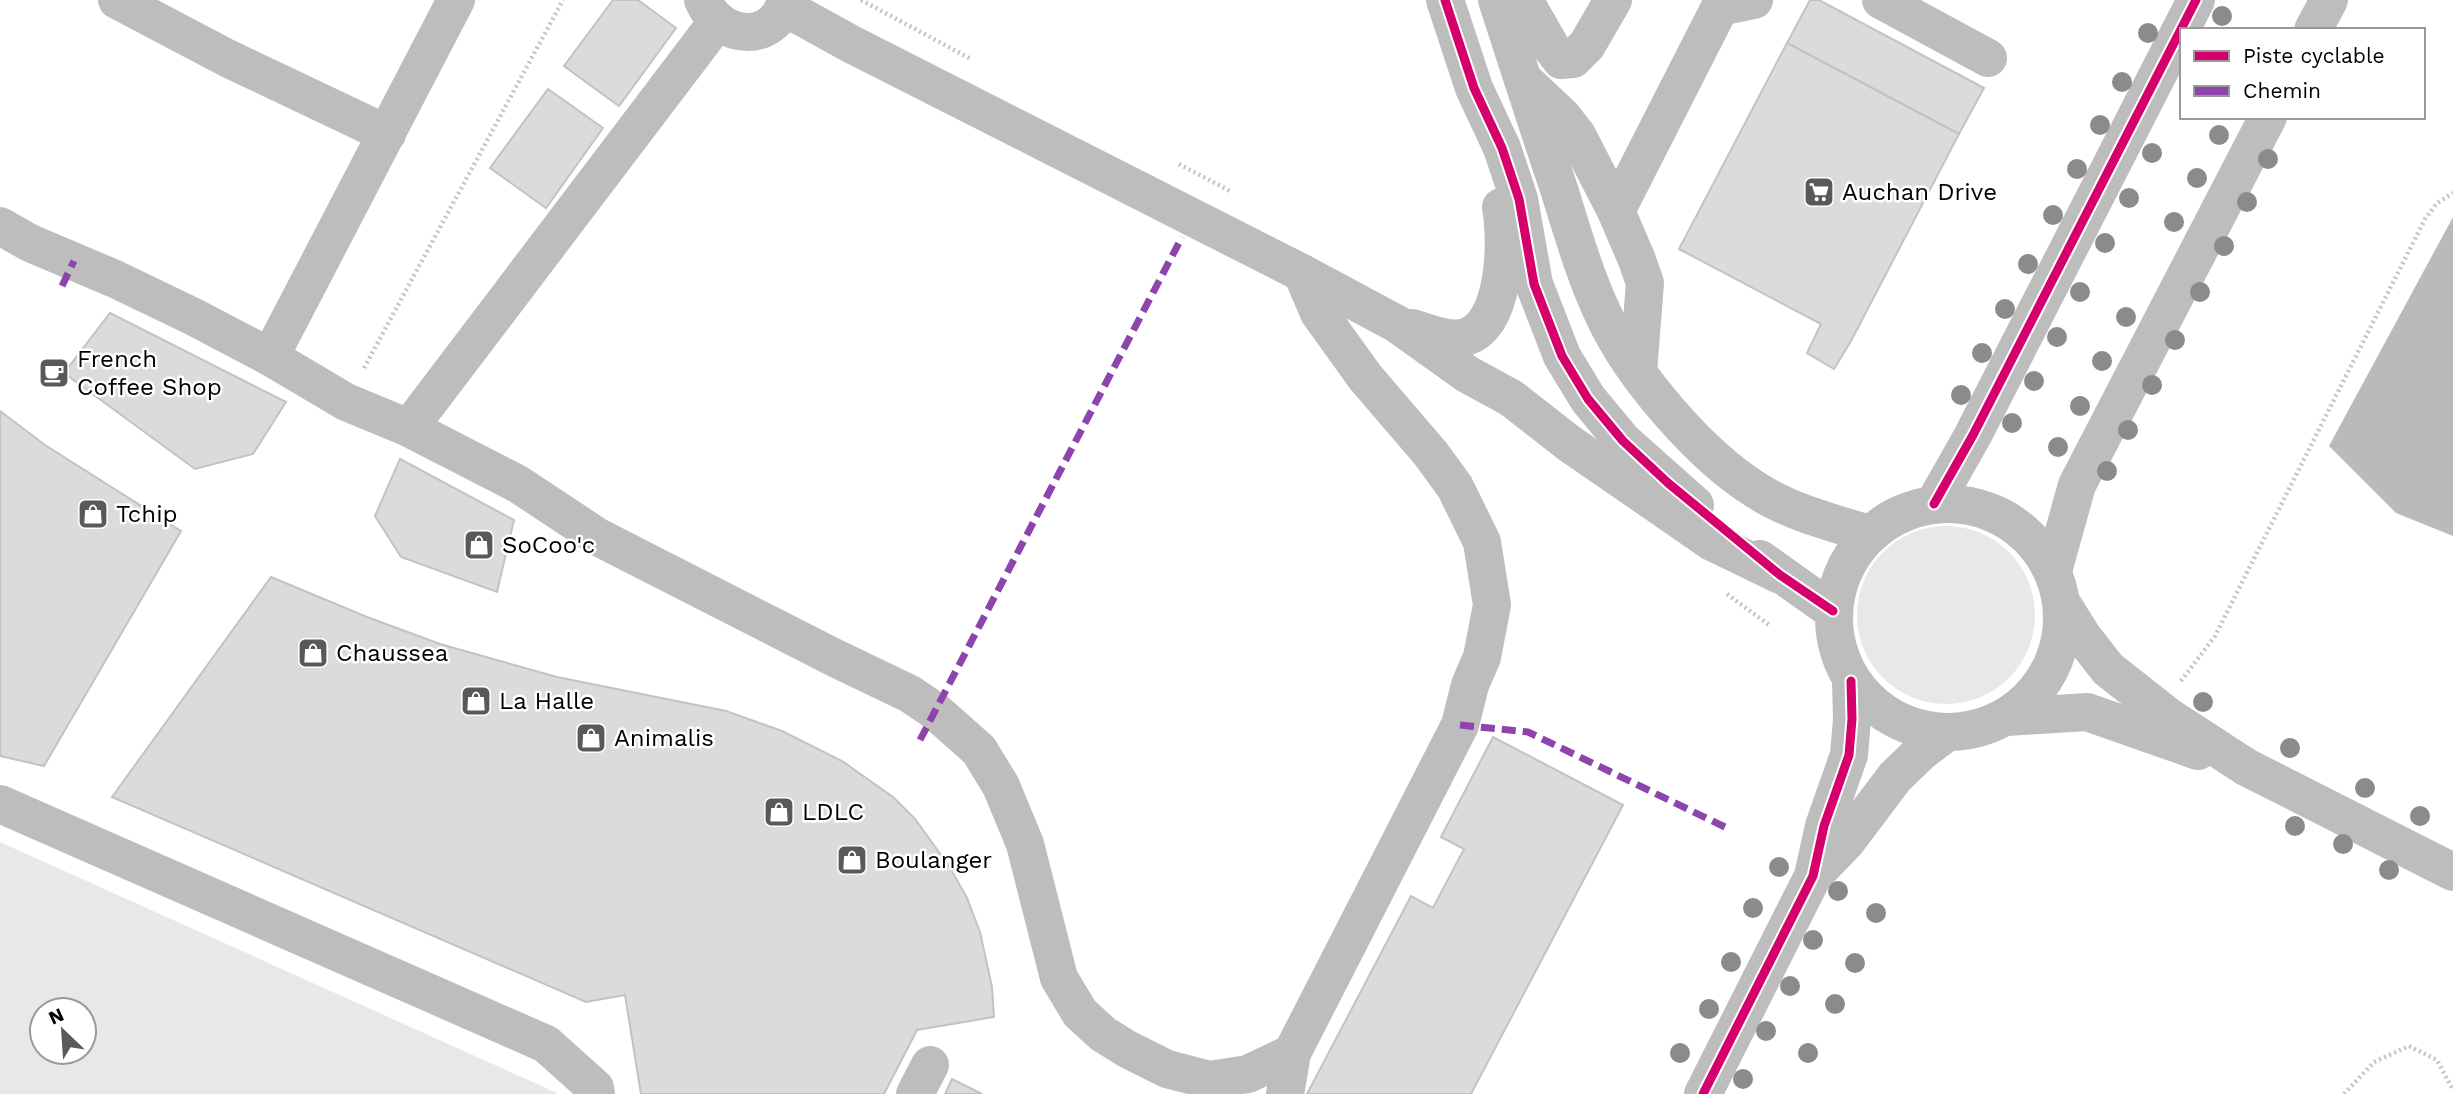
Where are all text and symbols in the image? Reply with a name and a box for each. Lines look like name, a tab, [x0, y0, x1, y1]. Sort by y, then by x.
legend	[2180, 28, 2425, 119]
text: Piste cyclable	[2243, 43, 2385, 68]
text: Chemin	[2243, 78, 2321, 103]
supermarket icon: Auchan Drive	[1802, 175, 1836, 209]
place label: Auchan Drive	[1842, 178, 1997, 206]
place label: French Coffee Shop	[77, 345, 222, 401]
cafe icon: French Coffee Shop	[37, 356, 71, 390]
shop icon: Tchip	[76, 497, 110, 531]
place label: Tchip	[116, 500, 178, 528]
shop icon: SoCoo'c	[462, 528, 496, 562]
place label: SoCoo'c	[502, 531, 595, 559]
shop icon: Chaussea	[296, 636, 330, 670]
place label: Chaussea	[336, 639, 448, 667]
shop icon: La Halle	[459, 684, 493, 718]
place label: La Halle	[499, 687, 594, 715]
shop icon: Animalis	[574, 721, 608, 755]
place label: Animalis	[614, 724, 714, 752]
shop icon: LDLC	[762, 795, 796, 829]
place label: LDLC	[802, 798, 864, 826]
shop icon: Boulanger	[835, 843, 869, 877]
place label: Boulanger	[875, 846, 992, 874]
north arrow	[28, 996, 98, 1066]
text: N	[45, 1003, 67, 1029]

